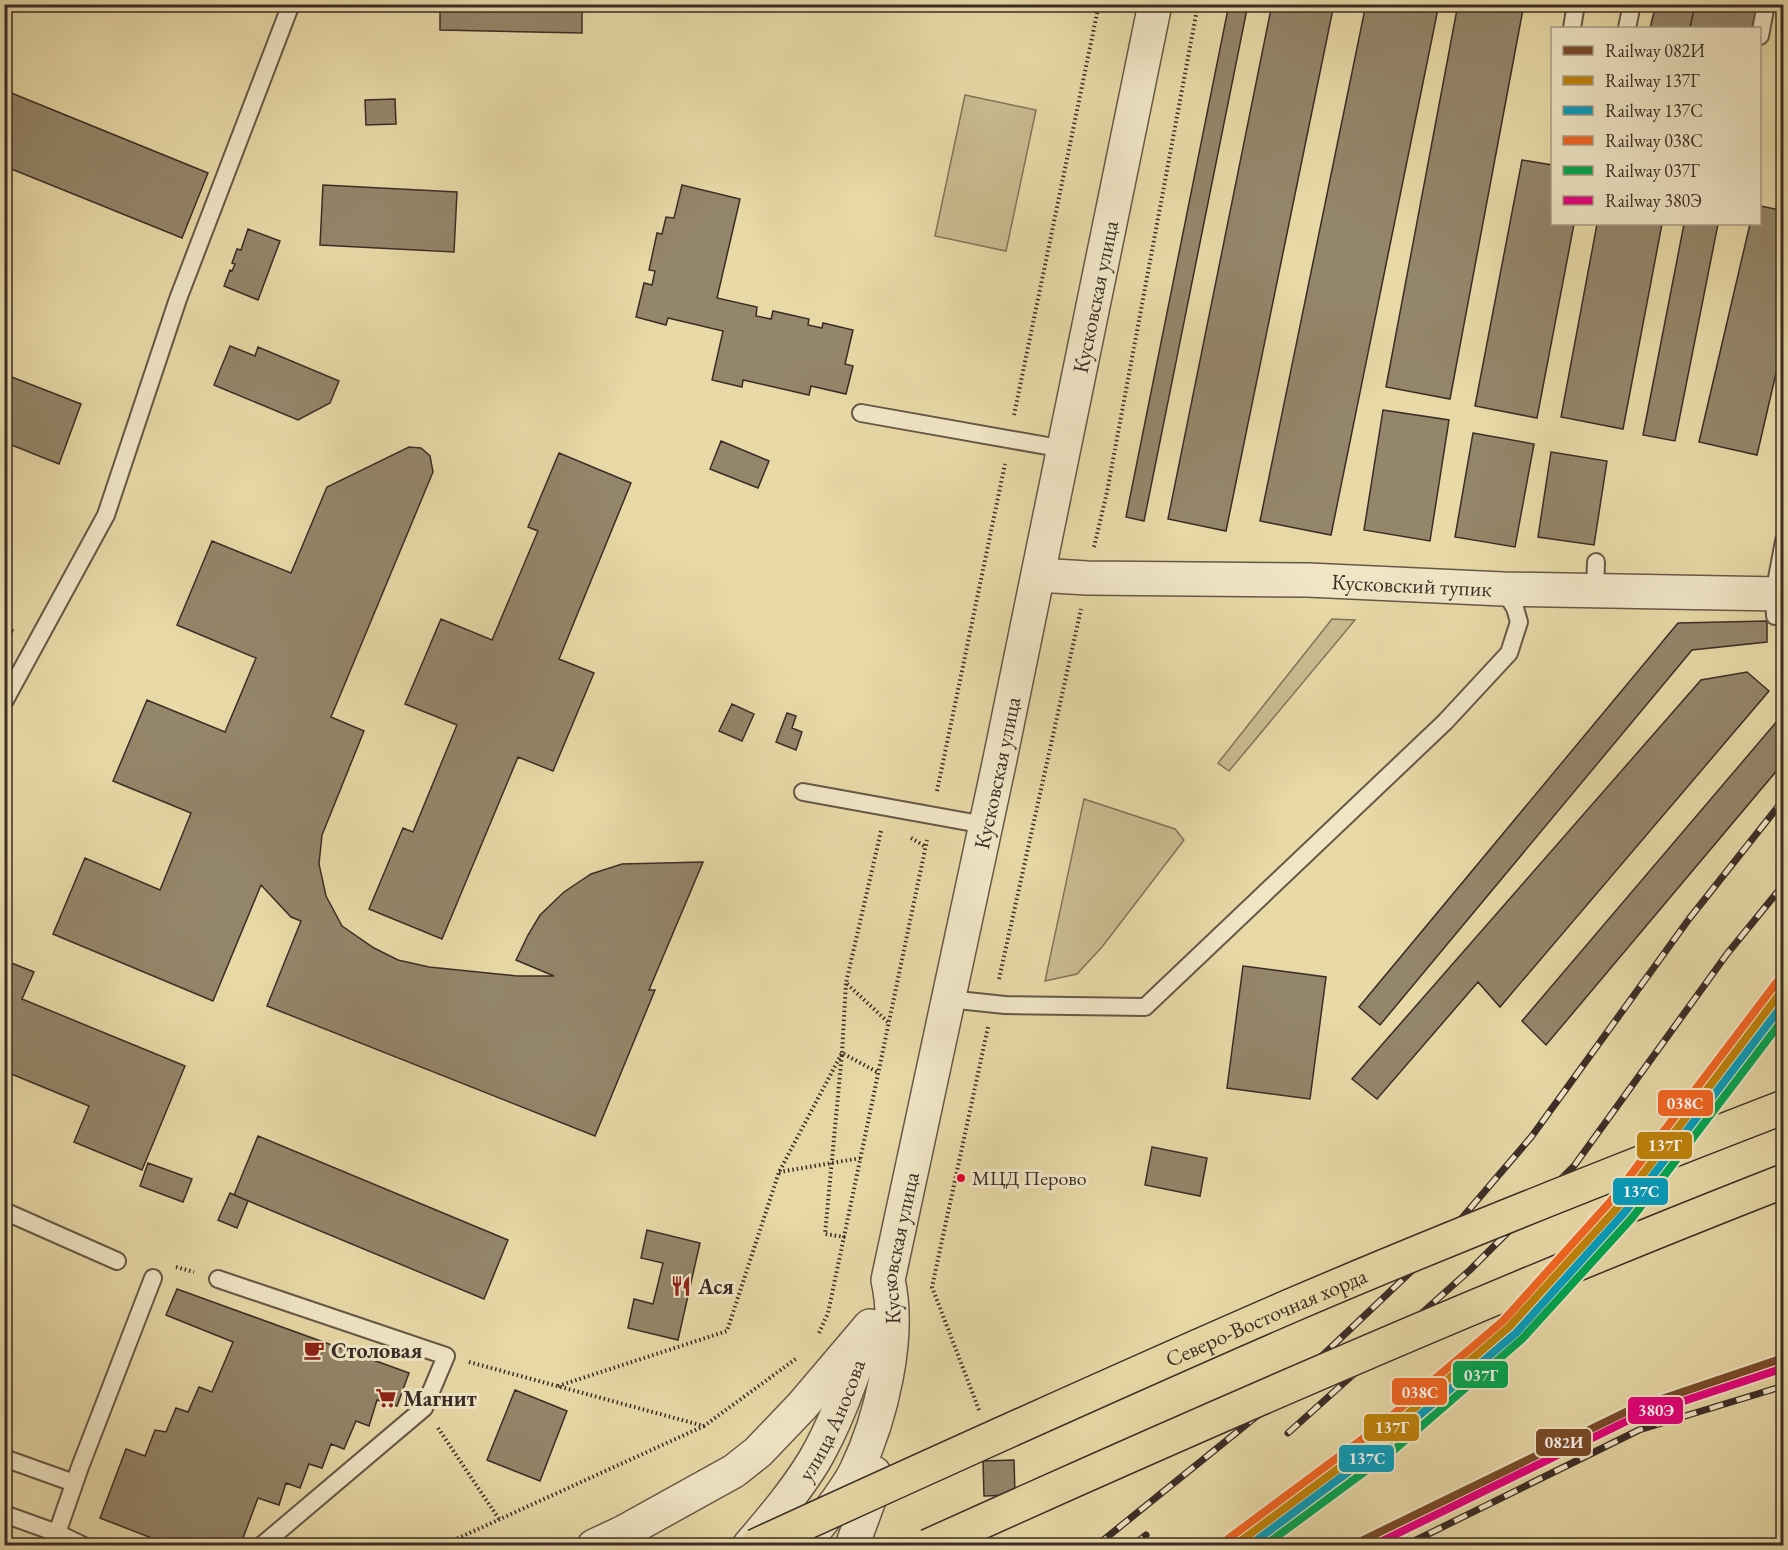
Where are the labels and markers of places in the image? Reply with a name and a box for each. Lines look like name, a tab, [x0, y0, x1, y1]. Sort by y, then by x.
place label: МЦД Перово	[972, 1165, 1087, 1191]
marker: МЦД Перово	[955, 1172, 967, 1184]
place label: Ася	[697, 1272, 734, 1301]
restaurant icon: Ася	[669, 1274, 693, 1298]
place label: Столовая	[331, 1336, 422, 1365]
cafe icon: Столовая	[302, 1338, 326, 1362]
place label: Магнит	[403, 1384, 477, 1413]
supermarket icon: Магнит	[374, 1386, 398, 1410]

